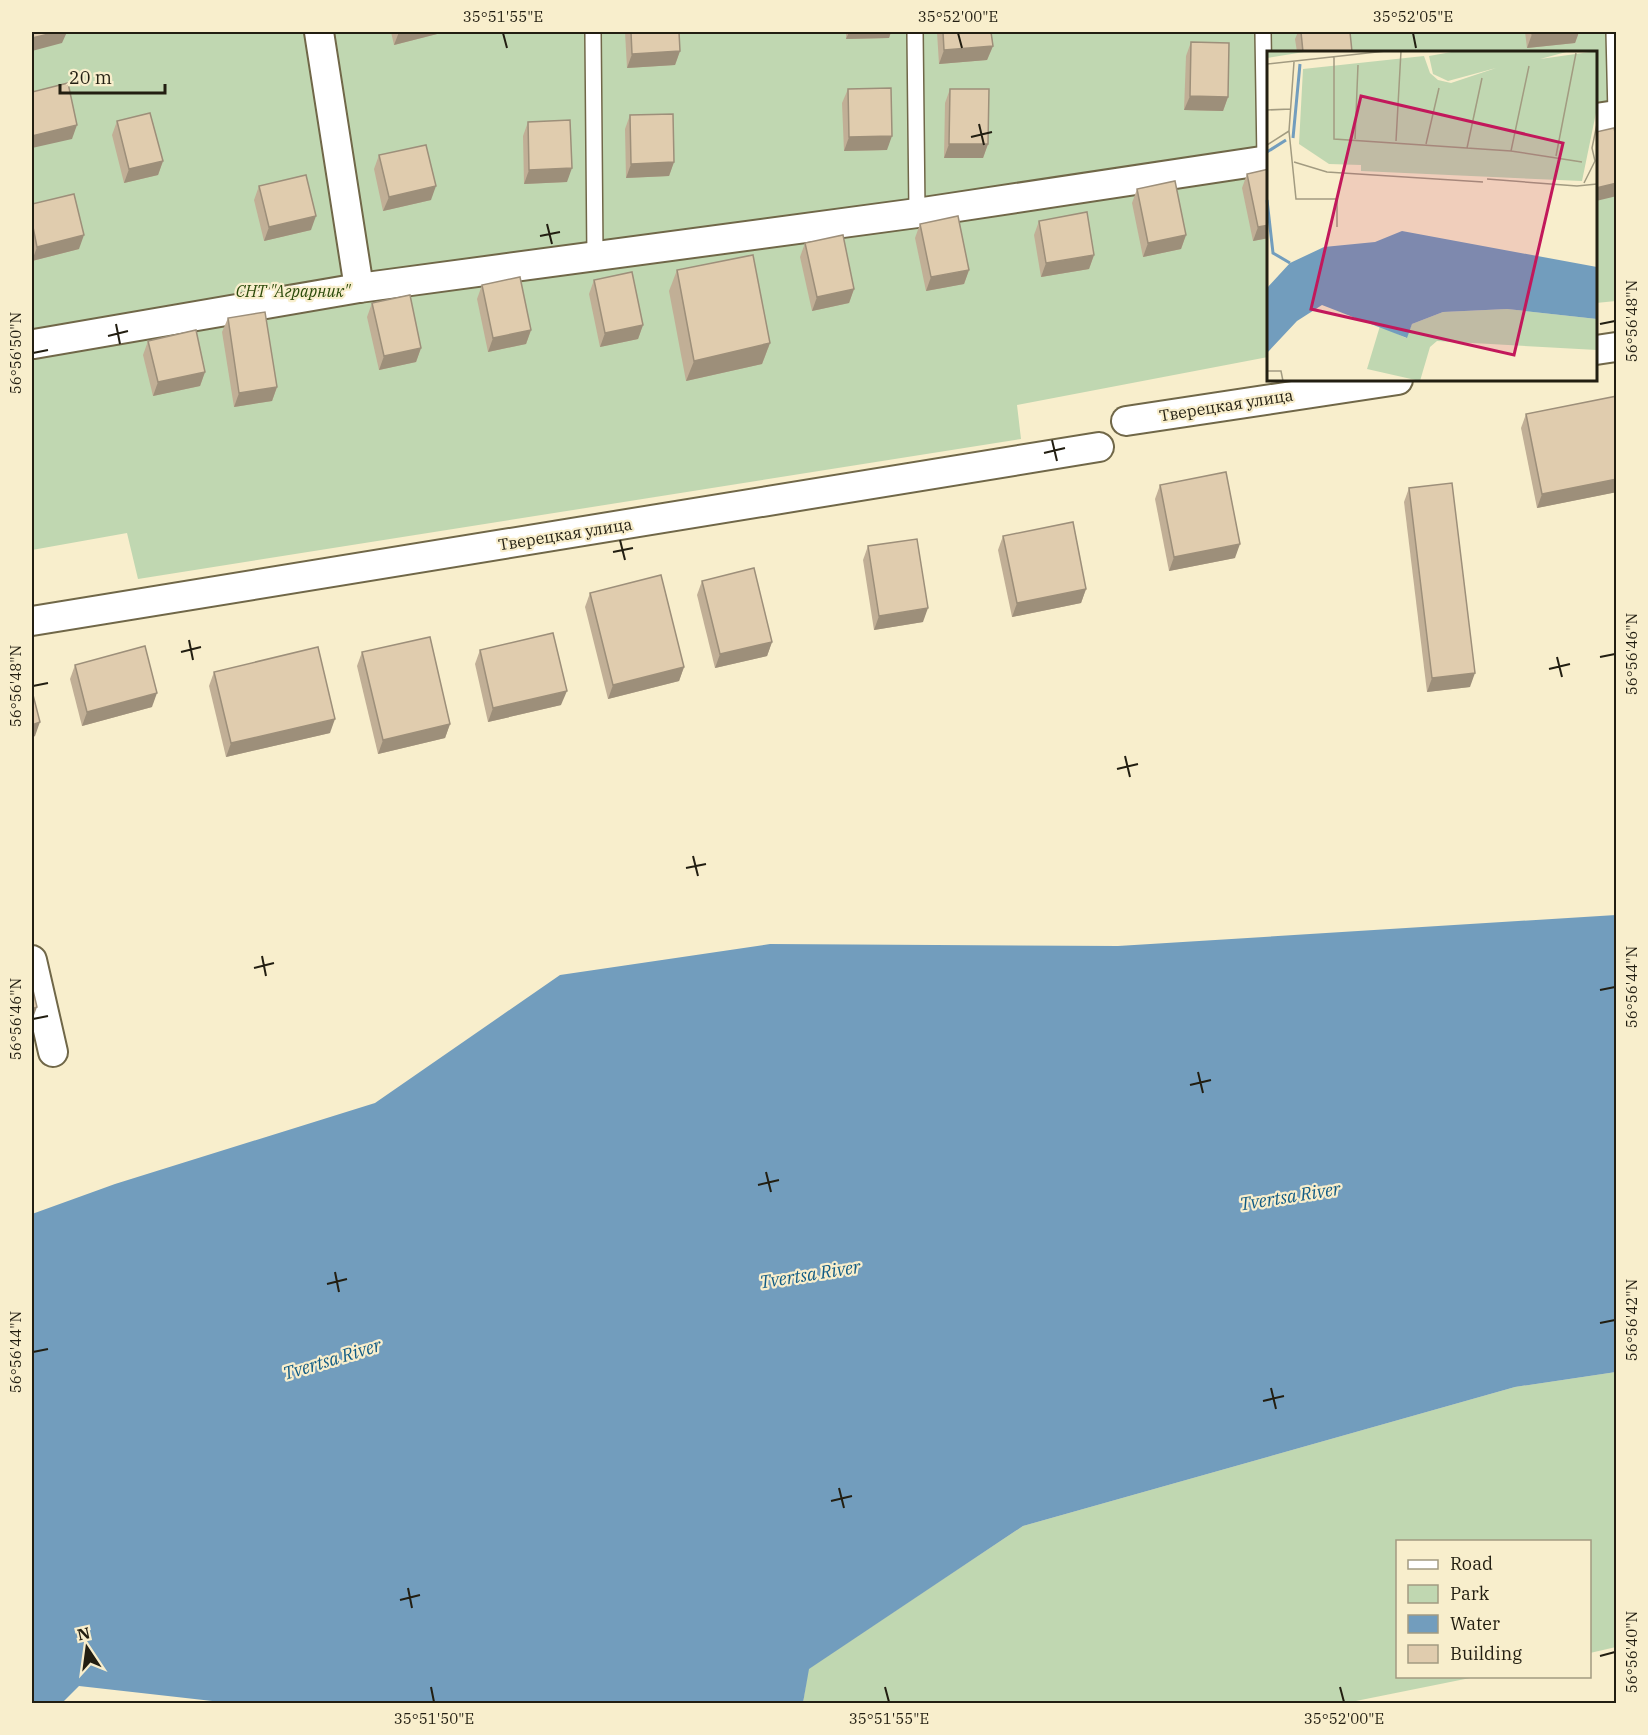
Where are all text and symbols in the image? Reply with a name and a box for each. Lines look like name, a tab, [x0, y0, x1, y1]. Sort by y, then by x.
text: 35°51'55"E	[463, 7, 543, 26]
text: 35°52'00"E	[918, 7, 998, 26]
text: 35°52'05"E	[1373, 7, 1453, 26]
inset map	[1267, 51, 1597, 381]
scale bar	[60, 57, 165, 95]
text: 20 m	[69, 66, 112, 89]
text: 56°56'48"N	[1622, 280, 1641, 362]
park label: СНТ "Аграрник"	[236, 281, 352, 301]
text: 56°56'50"N	[6, 312, 25, 394]
street label: Тверецкая улица	[1158, 384, 1295, 425]
street label: Тверецкая улица	[497, 513, 634, 554]
text: 56°56'46"N	[1622, 613, 1641, 695]
text: 56°56'48"N	[6, 645, 25, 727]
text: 56°56'44"N	[1622, 946, 1641, 1028]
text: 56°56'46"N	[6, 978, 25, 1060]
water label: Tvertsa River	[1238, 1176, 1343, 1215]
water label: Tvertsa River	[758, 1254, 863, 1293]
text: 56°56'42"N	[1622, 1279, 1641, 1361]
text: 56°56'44"N	[6, 1311, 25, 1393]
water label: Tvertsa River	[280, 1333, 385, 1385]
legend	[1396, 1540, 1591, 1678]
text: Road	[1450, 1552, 1493, 1575]
text: Park	[1450, 1582, 1490, 1605]
text: 56°56'40"N	[1622, 1611, 1641, 1693]
text: Water	[1450, 1612, 1500, 1635]
north arrow	[57, 1618, 117, 1678]
text: N	[75, 1622, 92, 1645]
text: Building	[1450, 1642, 1522, 1665]
text: 35°51'50"E	[394, 1709, 474, 1728]
text: 35°51'55"E	[849, 1709, 929, 1728]
text: 35°52'00"E	[1304, 1709, 1384, 1728]

